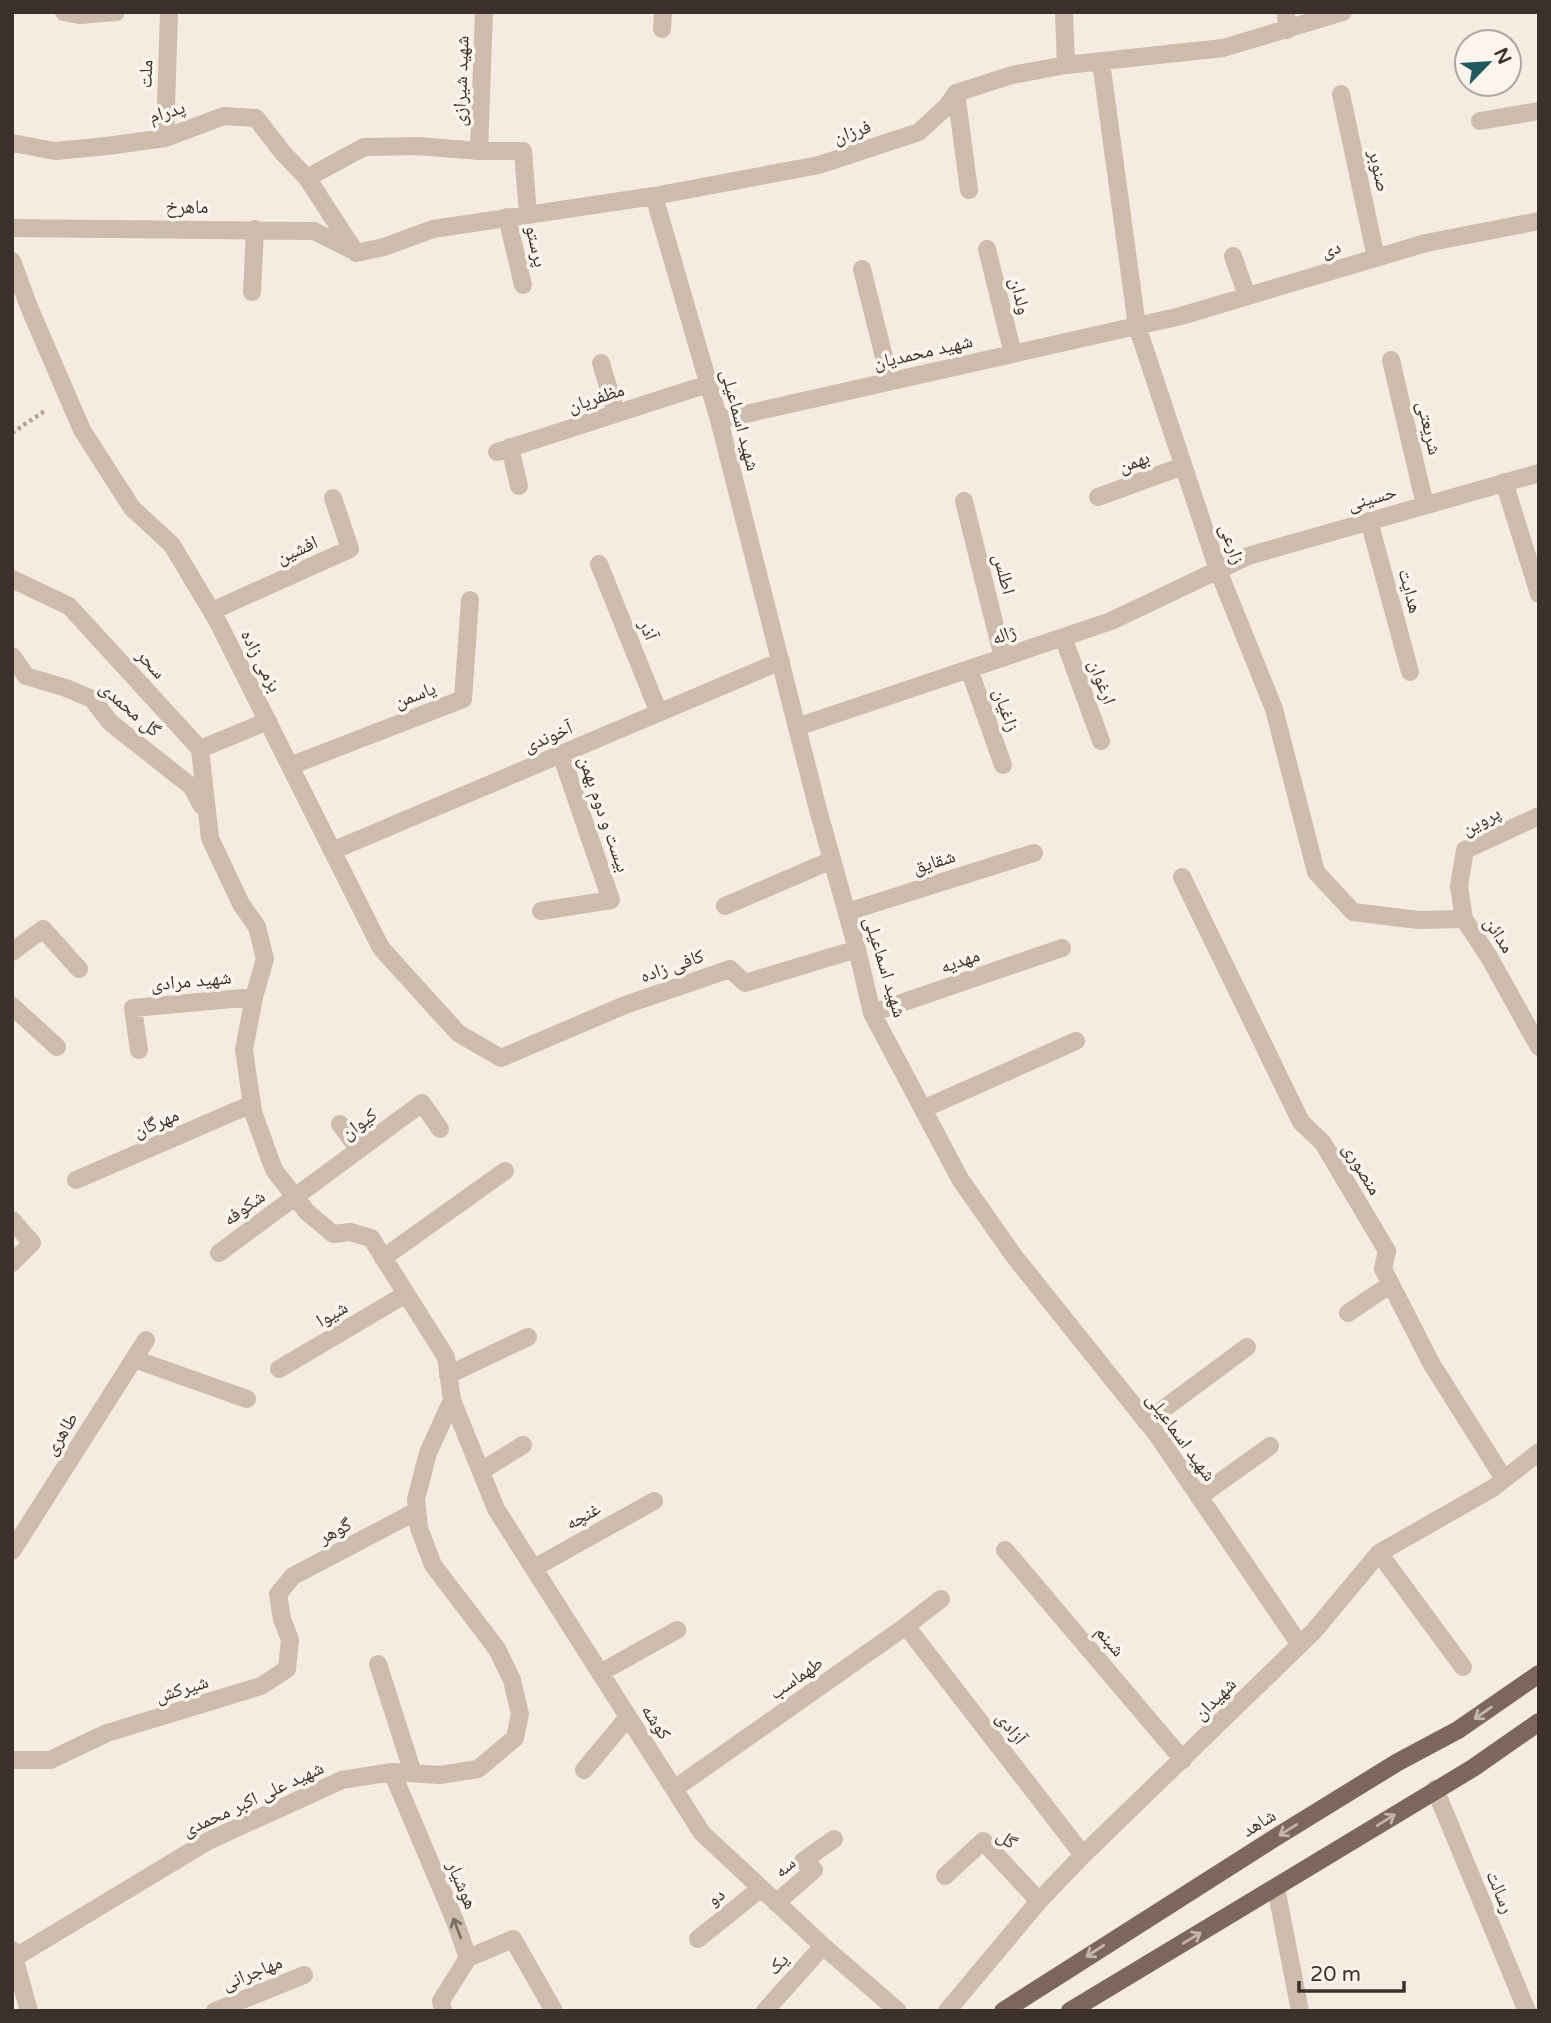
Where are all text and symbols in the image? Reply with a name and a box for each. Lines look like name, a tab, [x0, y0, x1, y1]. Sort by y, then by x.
north arrow	[1453, 28, 1523, 98]
street label: شهید شیرازی	[448, 35, 474, 127]
text: N	[1489, 45, 1516, 68]
street label: ملت	[135, 59, 157, 89]
street label: پدرام	[146, 96, 188, 130]
street label: فرزان	[830, 115, 874, 149]
street label: صنوبر	[1364, 147, 1394, 194]
street label: ماهرخ	[166, 196, 208, 218]
street label: پرستو	[520, 223, 551, 269]
street label: دی	[1318, 236, 1344, 262]
street label: ولدان	[1005, 275, 1035, 317]
street label: شهید محمدیان	[871, 330, 975, 374]
street label: شهید اسماعیلی	[716, 367, 764, 473]
street label: مظفریان	[565, 379, 627, 417]
street label: شریعتی	[1412, 399, 1446, 457]
street label: بهمن	[1115, 446, 1153, 478]
street label: حسینی	[1345, 481, 1399, 515]
street label: زارعی	[1215, 521, 1249, 567]
street label: افشین	[273, 531, 321, 569]
street label: اطلس	[988, 551, 1020, 597]
street label: هدایت	[1394, 566, 1426, 616]
street label: آذر	[634, 616, 662, 644]
street label: ژاله	[989, 621, 1019, 649]
street label: بزمی زاده	[236, 626, 286, 696]
street label: سحر	[131, 644, 170, 684]
street label: ارغوان	[1084, 657, 1120, 707]
street label: گل محمدی	[95, 676, 165, 742]
street label: یاسمن	[391, 677, 439, 713]
street label: زاغیان	[988, 686, 1024, 734]
street label: آخوندی	[520, 716, 577, 757]
street label: بیست و دوم بهمن	[572, 753, 634, 876]
street label: پروین	[1458, 802, 1504, 840]
street label: شقایق	[910, 845, 958, 879]
street label: مدائن	[1479, 913, 1519, 957]
street label: شهید اسماعیلی	[859, 914, 911, 1020]
street label: مهدیه	[938, 944, 982, 978]
street label: کافی زاده	[637, 945, 707, 987]
street label: شهید مرادی	[150, 967, 232, 995]
street label: کیوان	[337, 1103, 381, 1144]
street label: مهرگان	[130, 1104, 182, 1142]
street label: منصوری	[1338, 1139, 1386, 1199]
street label: شکوفه	[219, 1185, 269, 1231]
street label: شیوا	[312, 1296, 352, 1332]
street label: شهید اسماعیلی	[1141, 1388, 1221, 1486]
street label: طاهری	[39, 1409, 83, 1459]
street label: غنچه	[562, 1497, 605, 1534]
street label: گوهر	[314, 1513, 355, 1549]
street label: شبنم	[1090, 1621, 1129, 1662]
street label: طهماسب	[765, 1652, 827, 1704]
street label: شیرکش	[153, 1671, 211, 1707]
street label: شهیدان	[1189, 1673, 1241, 1725]
street label: کوشه	[636, 1700, 676, 1744]
one-way arrow	[1474, 1706, 1493, 1720]
street label: آزادی	[991, 1707, 1031, 1750]
street label: شهید علی اکبر محمدی	[179, 1757, 327, 1841]
street label: شاهد	[1238, 1804, 1280, 1842]
one-way arrow	[1376, 1812, 1396, 1826]
one-way arrow	[1278, 1823, 1298, 1837]
street label: گل	[993, 1824, 1021, 1854]
street label: سه	[770, 1852, 800, 1882]
street label: هوشیار	[442, 1857, 482, 1912]
street label: رسالت	[1481, 1867, 1519, 1917]
street label: دو	[703, 1883, 729, 1911]
one-way arrow	[450, 1917, 462, 1939]
one-way arrow	[1182, 1931, 1202, 1945]
one-way arrow	[1086, 1944, 1105, 1958]
street label: یک	[763, 1949, 793, 1979]
scale bar	[1299, 1950, 1404, 1994]
street label: مهاجرانی	[219, 1951, 285, 1995]
text: 20 m	[1310, 1962, 1361, 1987]

